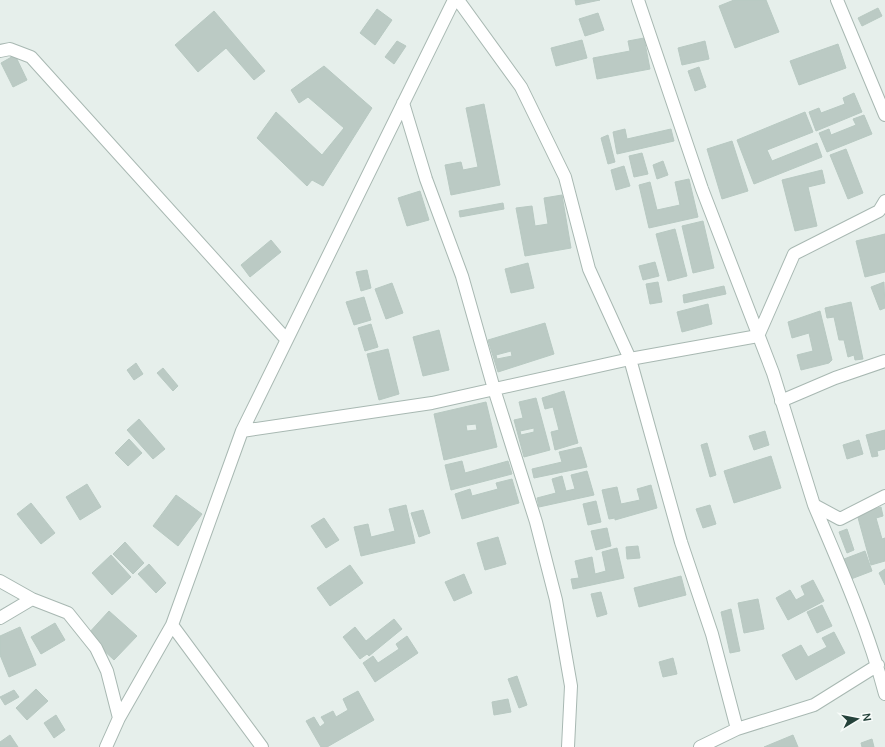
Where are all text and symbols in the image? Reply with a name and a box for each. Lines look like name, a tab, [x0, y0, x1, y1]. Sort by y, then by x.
north arrow	[837, 699, 877, 739]
text: N	[859, 712, 875, 722]

